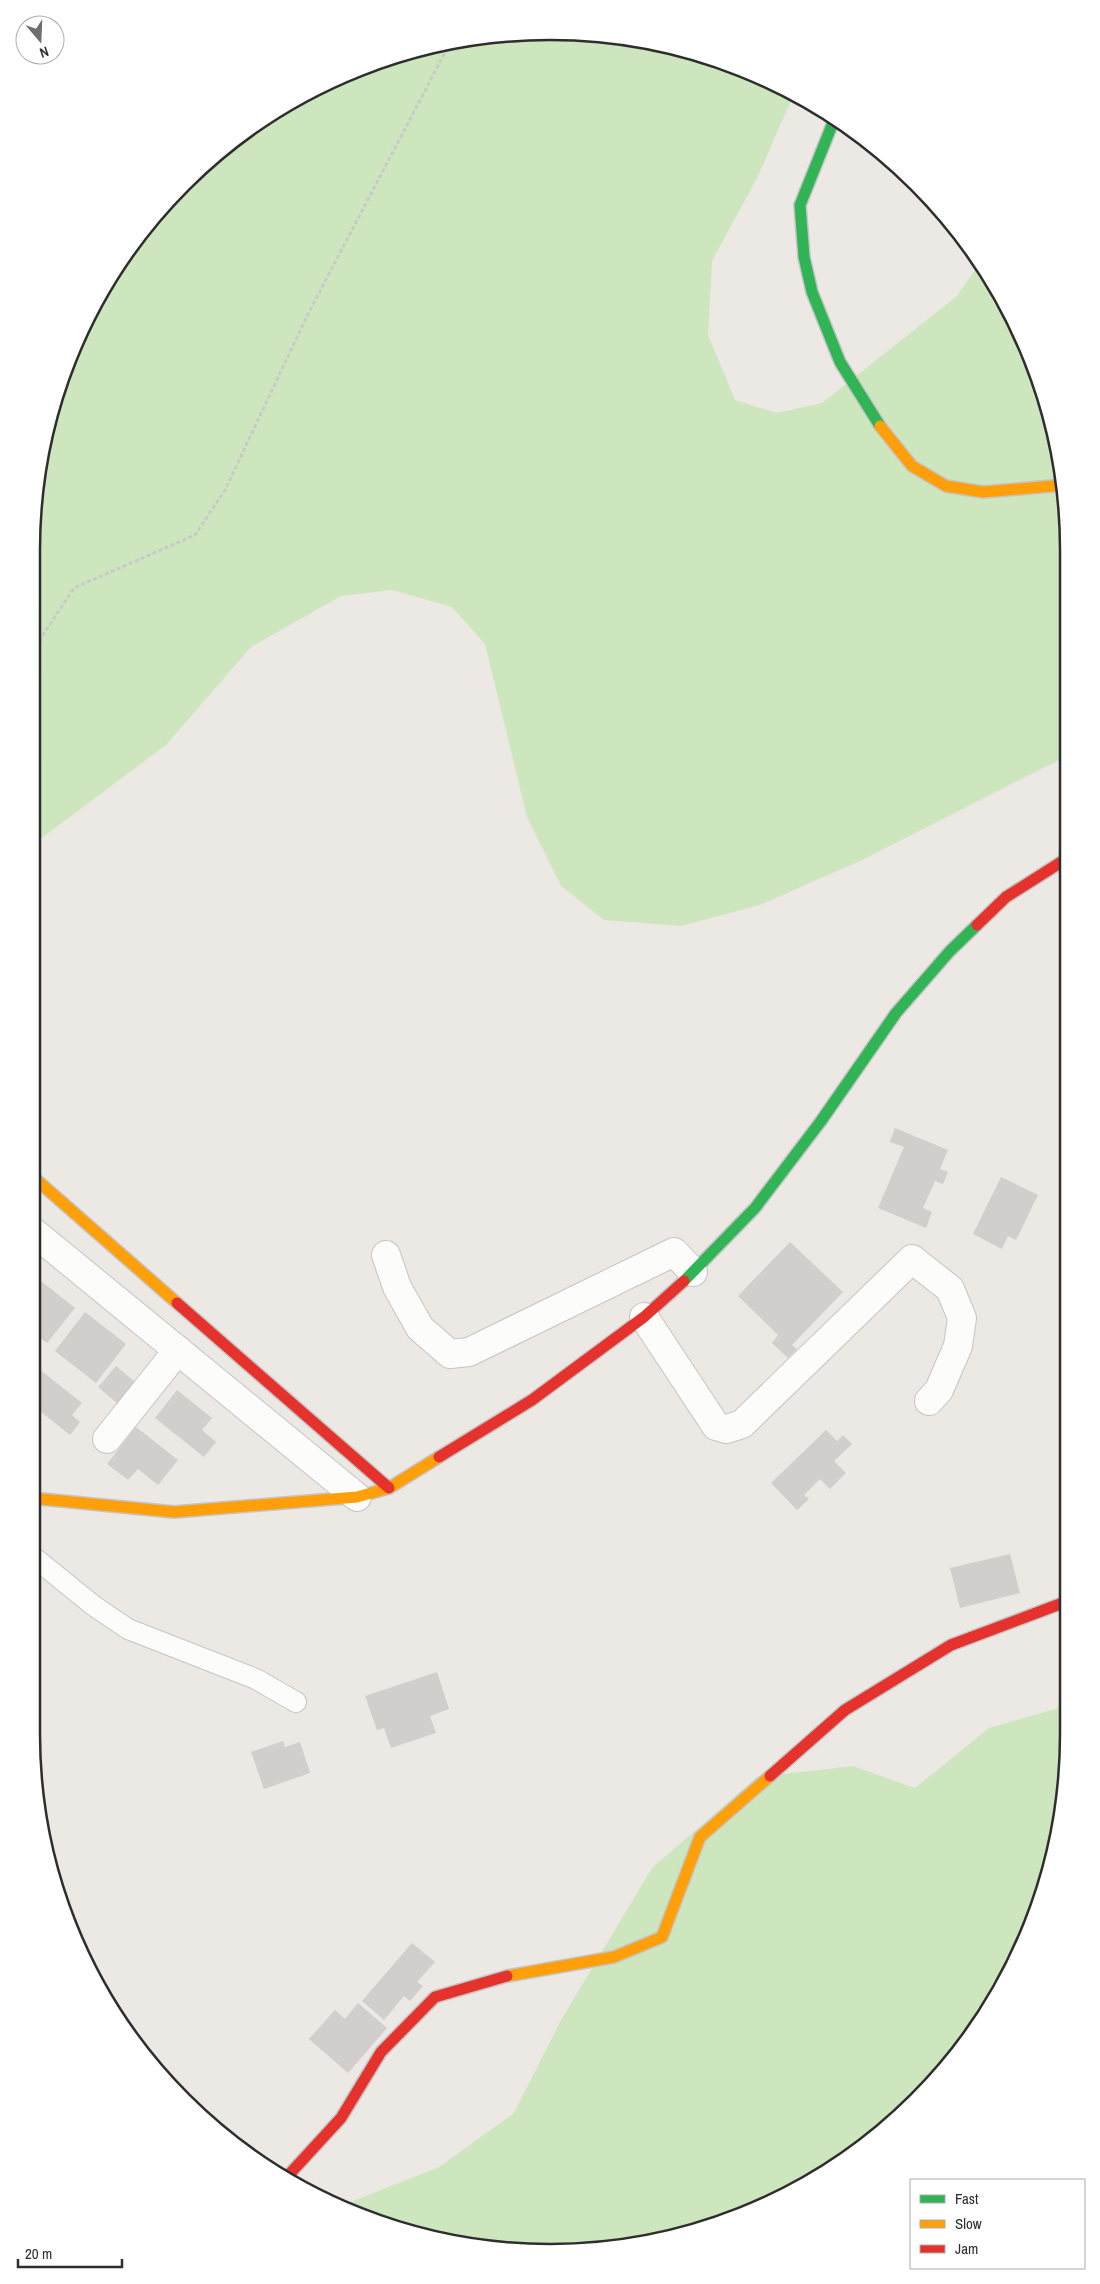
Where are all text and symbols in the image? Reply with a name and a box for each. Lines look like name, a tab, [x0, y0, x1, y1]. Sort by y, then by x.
north arrow	[15, 15, 65, 65]
text: N	[37, 42, 51, 62]
legend	[910, 2179, 1085, 2269]
text: Fast	[955, 2188, 979, 2209]
text: Slow	[955, 2213, 982, 2234]
scale bar	[18, 2236, 121, 2268]
text: Jam	[955, 2238, 978, 2259]
text: 20 m	[25, 2243, 52, 2264]

